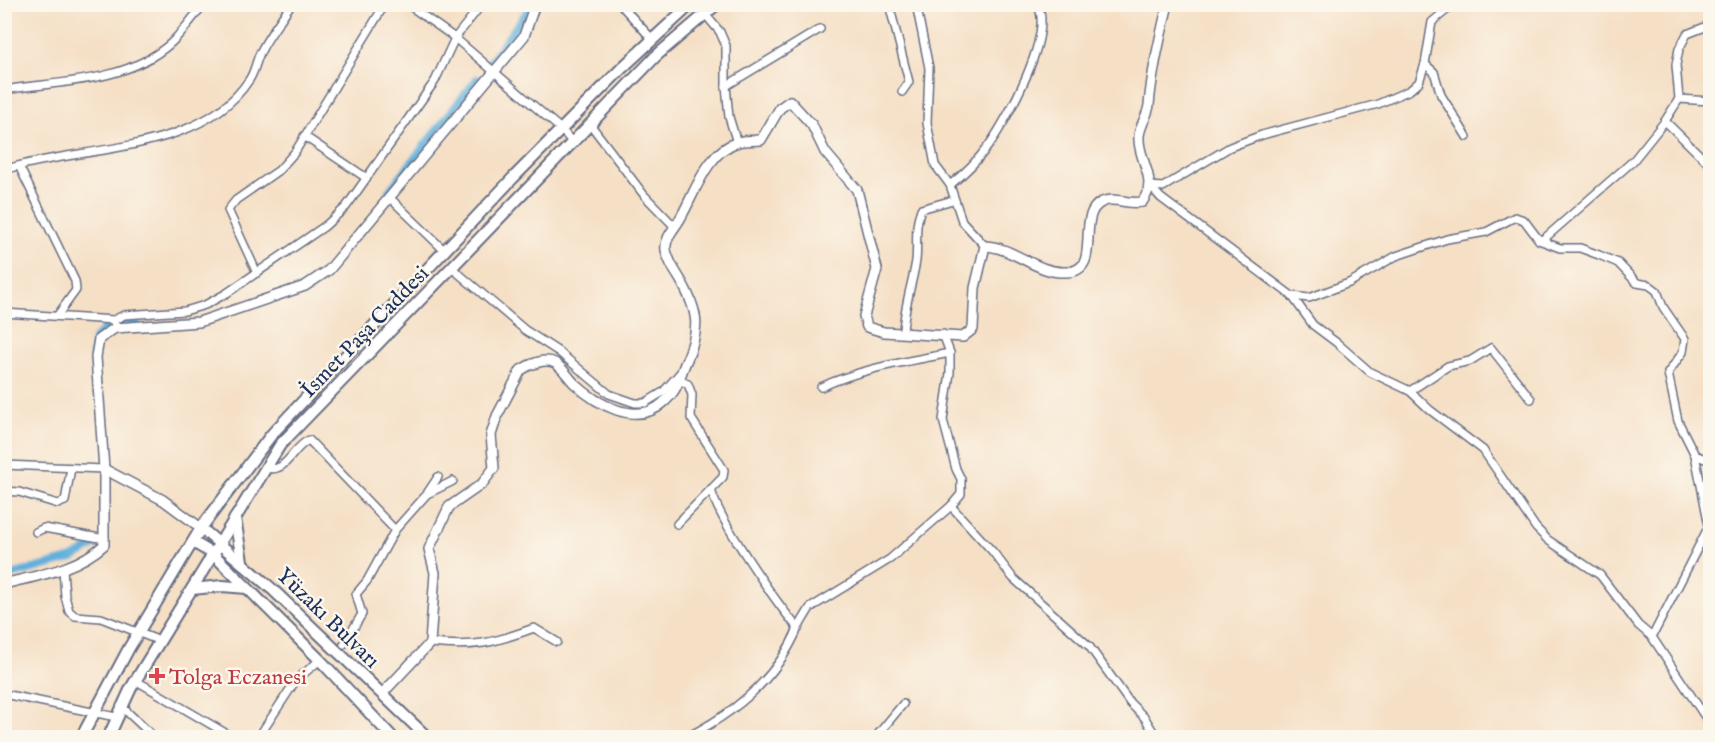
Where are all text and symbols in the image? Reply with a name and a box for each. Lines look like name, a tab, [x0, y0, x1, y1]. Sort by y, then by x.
street label: İsmet Paşa Caddesi	[295, 260, 436, 404]
street label: Yüzakı Bulvarı	[270, 562, 385, 675]
place label: Tolga Eczanesi	[169, 664, 307, 692]
marker: Tolga Eczanesi	[150, 669, 164, 683]

